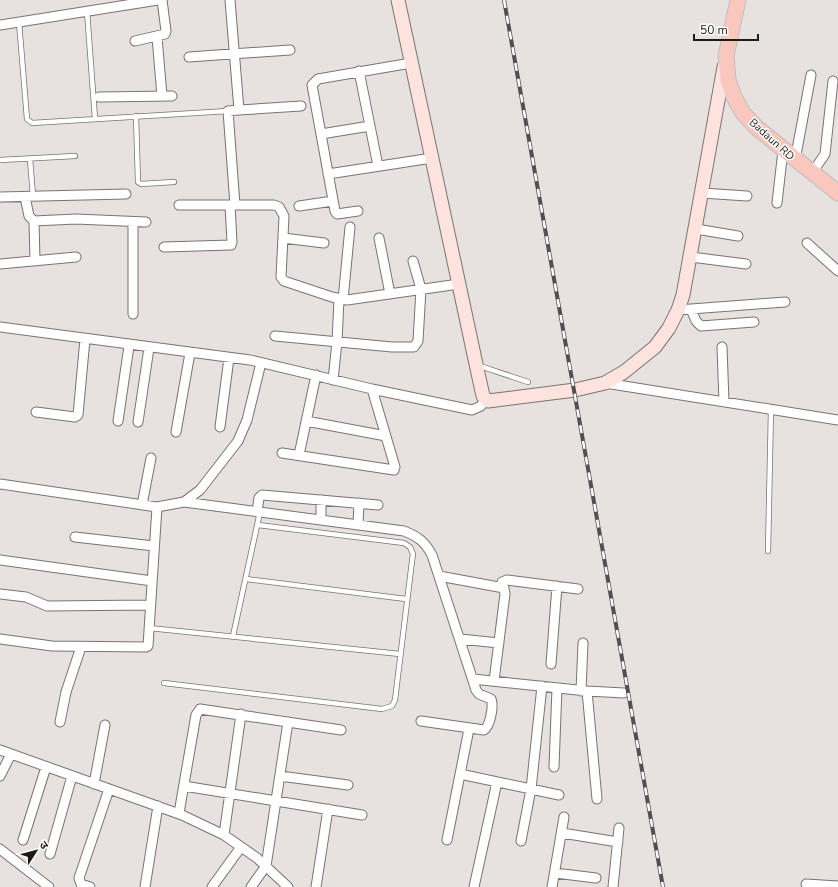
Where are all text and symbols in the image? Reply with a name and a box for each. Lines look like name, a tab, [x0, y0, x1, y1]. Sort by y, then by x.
scale bar	[694, 16, 758, 42]
text: 50 m	[700, 22, 728, 38]
street label: Badaun RD	[746, 115, 798, 164]
north arrow	[16, 831, 56, 871]
text: उ	[36, 838, 52, 853]

